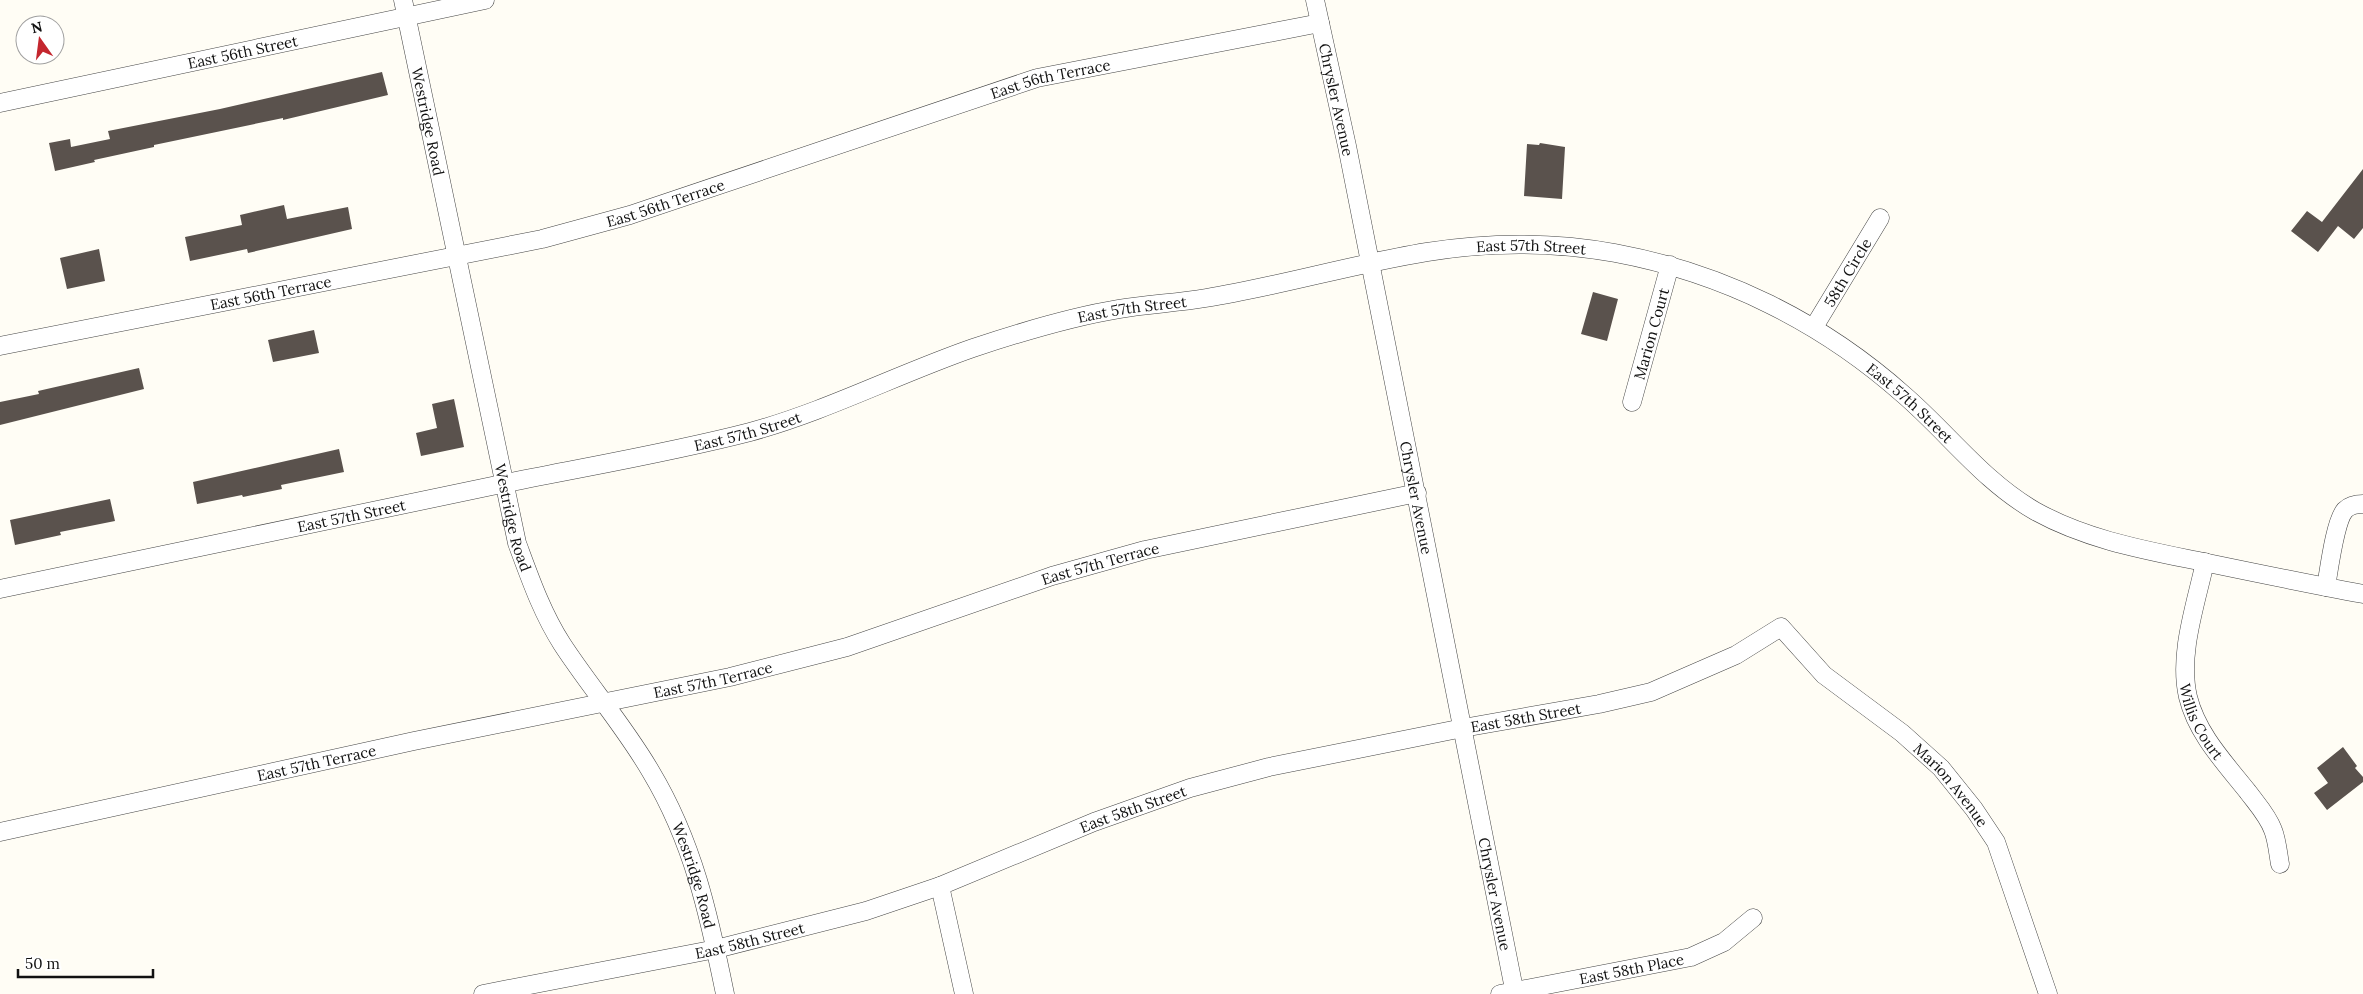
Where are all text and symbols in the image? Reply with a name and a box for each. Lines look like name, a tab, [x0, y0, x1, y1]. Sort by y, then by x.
north arrow	[15, 15, 65, 65]
text: N	[29, 17, 44, 37]
street label: East 56th Street	[186, 31, 300, 72]
street label: Chrysler Avenue	[1315, 42, 1358, 158]
street label: East 56th Terrace	[988, 54, 1112, 103]
street label: Westridge Road	[408, 66, 449, 177]
street label: East 56th Terrace	[604, 174, 727, 231]
street label: East 57th Street	[1475, 235, 1587, 258]
street label: 58th Circle	[1819, 235, 1875, 310]
street label: East 56th Terrace	[209, 271, 333, 314]
street label: Marion Court	[1629, 285, 1673, 382]
street label: East 57th Street	[1076, 291, 1188, 327]
street label: East 57th Street	[1863, 359, 1958, 447]
street label: East 57th Street	[692, 407, 804, 455]
street label: Chrysler Avenue	[1396, 440, 1437, 556]
street label: Westridge Road	[491, 462, 536, 574]
street label: East 57th Street	[295, 495, 407, 536]
street label: East 57th Terrace	[1039, 538, 1161, 588]
street label: East 57th Terrace	[652, 657, 774, 702]
street label: Willis Court	[2176, 682, 2228, 764]
street label: East 58th Street	[1469, 698, 1583, 736]
street label: Marion Avenue	[1910, 739, 1993, 830]
street label: East 57th Terrace	[255, 740, 378, 785]
street label: East 58th Street	[1077, 781, 1189, 836]
street label: Westridge Road	[668, 819, 720, 930]
street label: Chrysler Avenue	[1475, 836, 1516, 952]
street label: East 58th Street	[693, 918, 806, 962]
scale bar	[18, 946, 152, 978]
street label: East 58th Place	[1578, 949, 1685, 988]
text: 50 m	[25, 954, 60, 973]

